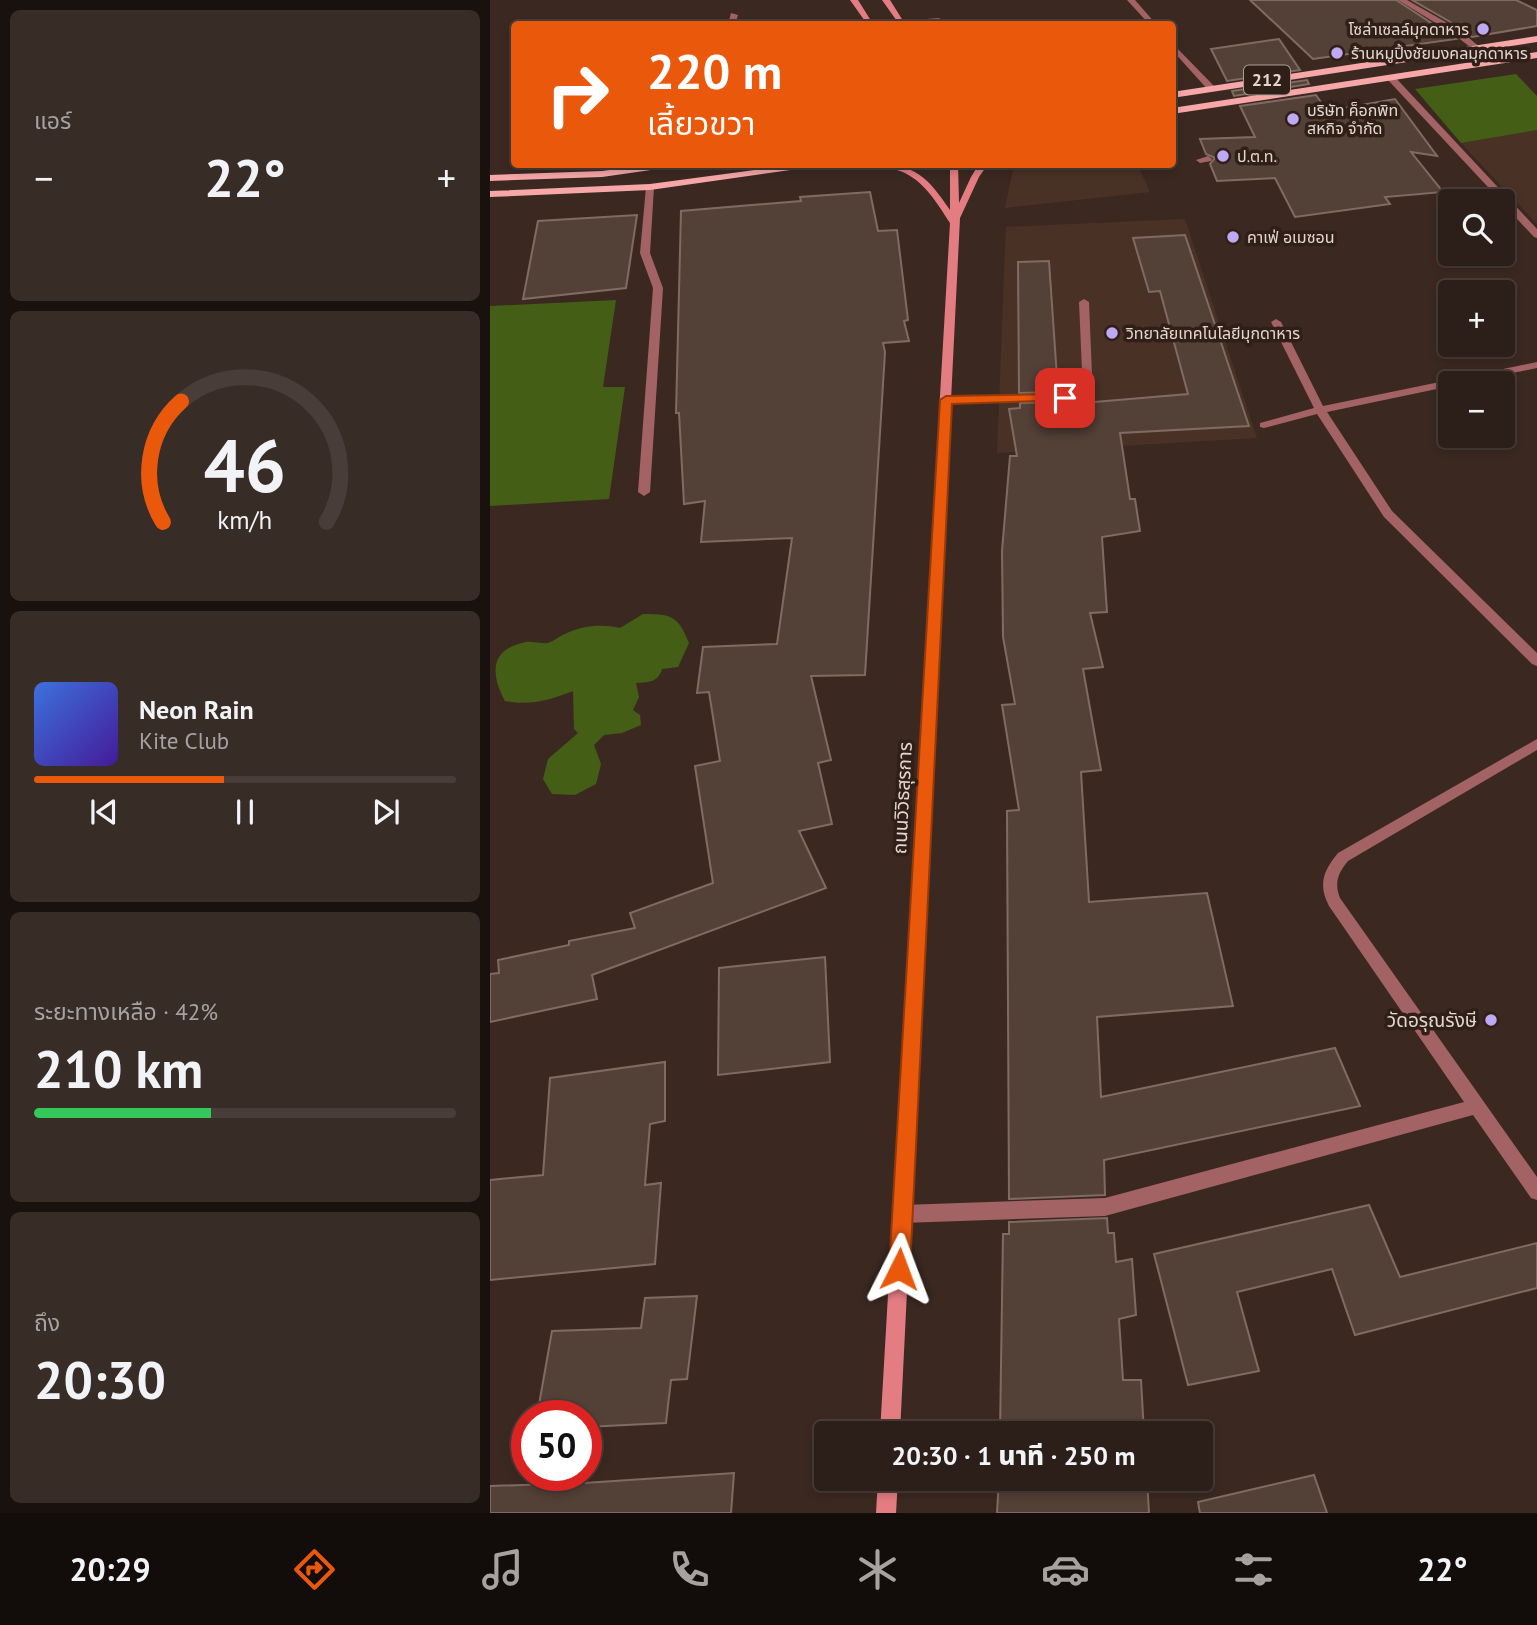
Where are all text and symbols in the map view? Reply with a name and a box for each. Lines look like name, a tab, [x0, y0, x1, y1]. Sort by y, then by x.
place label: โซล่าเซลล์มุกดาหาร	[1349, 19, 1469, 39]
marker: โซล่าเซลล์มุกดาหาร	[1475, 21, 1491, 37]
text: 220 m	[647, 39, 782, 103]
place label: ร้านหมูปิ้งชัยมงคลมุกดาหาร	[1351, 43, 1528, 63]
marker: ร้านหมูปิ้งชัยมงคลมุกดาหาร	[1329, 45, 1345, 61]
icon: right	[532, 49, 623, 140]
road number: 212	[1244, 66, 1290, 94]
place label: บริษัท ค็อกพิท สหกิจ จำกัด	[1307, 100, 1398, 138]
text: เลี้ยวขวา	[647, 102, 755, 144]
text: แอร์	[34, 106, 71, 135]
marker: บริษัท ค็อกพิท สหกิจ จำกัด	[1285, 111, 1301, 127]
text: 22°	[204, 144, 286, 211]
place label: ป.ต.ท.	[1237, 146, 1277, 166]
marker: ป.ต.ท.	[1215, 148, 1231, 164]
text: −	[34, 153, 53, 202]
text: +	[437, 153, 456, 202]
map controls	[1438, 189, 1515, 448]
button: search	[1438, 189, 1515, 266]
place label: คาเฟ่ อเมซอน	[1247, 227, 1335, 247]
marker: คาเฟ่ อเมซอน	[1225, 229, 1241, 245]
button: +	[1438, 280, 1515, 357]
place label: วิทยาลัยเทคโนโลยีมุกดาหาร	[1125, 323, 1300, 343]
marker: วิทยาลัยเทคโนโลยีมุกดาหาร	[1104, 325, 1120, 341]
pin	[1035, 368, 1095, 428]
button: −	[1438, 371, 1515, 448]
icon: arrive	[1046, 379, 1084, 417]
text: 46	[204, 418, 286, 512]
text: km/h	[218, 504, 272, 536]
text: Neon Rain	[139, 693, 254, 726]
text: Kite Club	[139, 726, 229, 755]
street label: ถนนวิวิธสุรการ	[887, 741, 917, 855]
icon: previous	[85, 793, 123, 831]
icon: pause	[226, 793, 264, 831]
icon: next	[367, 793, 405, 831]
text: ระยะทางเหลือ · 42%	[34, 997, 218, 1026]
place label: วัดอรุณรังษี	[1387, 1008, 1477, 1032]
marker: วัดอรุณรังษี	[1483, 1012, 1499, 1028]
text: 210 km	[34, 1035, 203, 1102]
position arrow	[862, 1232, 936, 1306]
text: ถึง	[34, 1308, 60, 1337]
text: 20:30	[34, 1346, 166, 1413]
speed limit sign: 50	[511, 1400, 602, 1491]
text: 20:30 · 1 นาที · 250 m	[891, 1439, 1136, 1472]
icon: directions	[290, 1545, 339, 1594]
icon: music	[478, 1545, 527, 1594]
icon: phone	[665, 1545, 714, 1594]
icon: climate	[853, 1545, 902, 1594]
icon: car	[1041, 1545, 1090, 1594]
icon: filters	[1229, 1545, 1278, 1594]
text: 20:29	[69, 1548, 151, 1590]
text: 22°	[1417, 1548, 1468, 1590]

